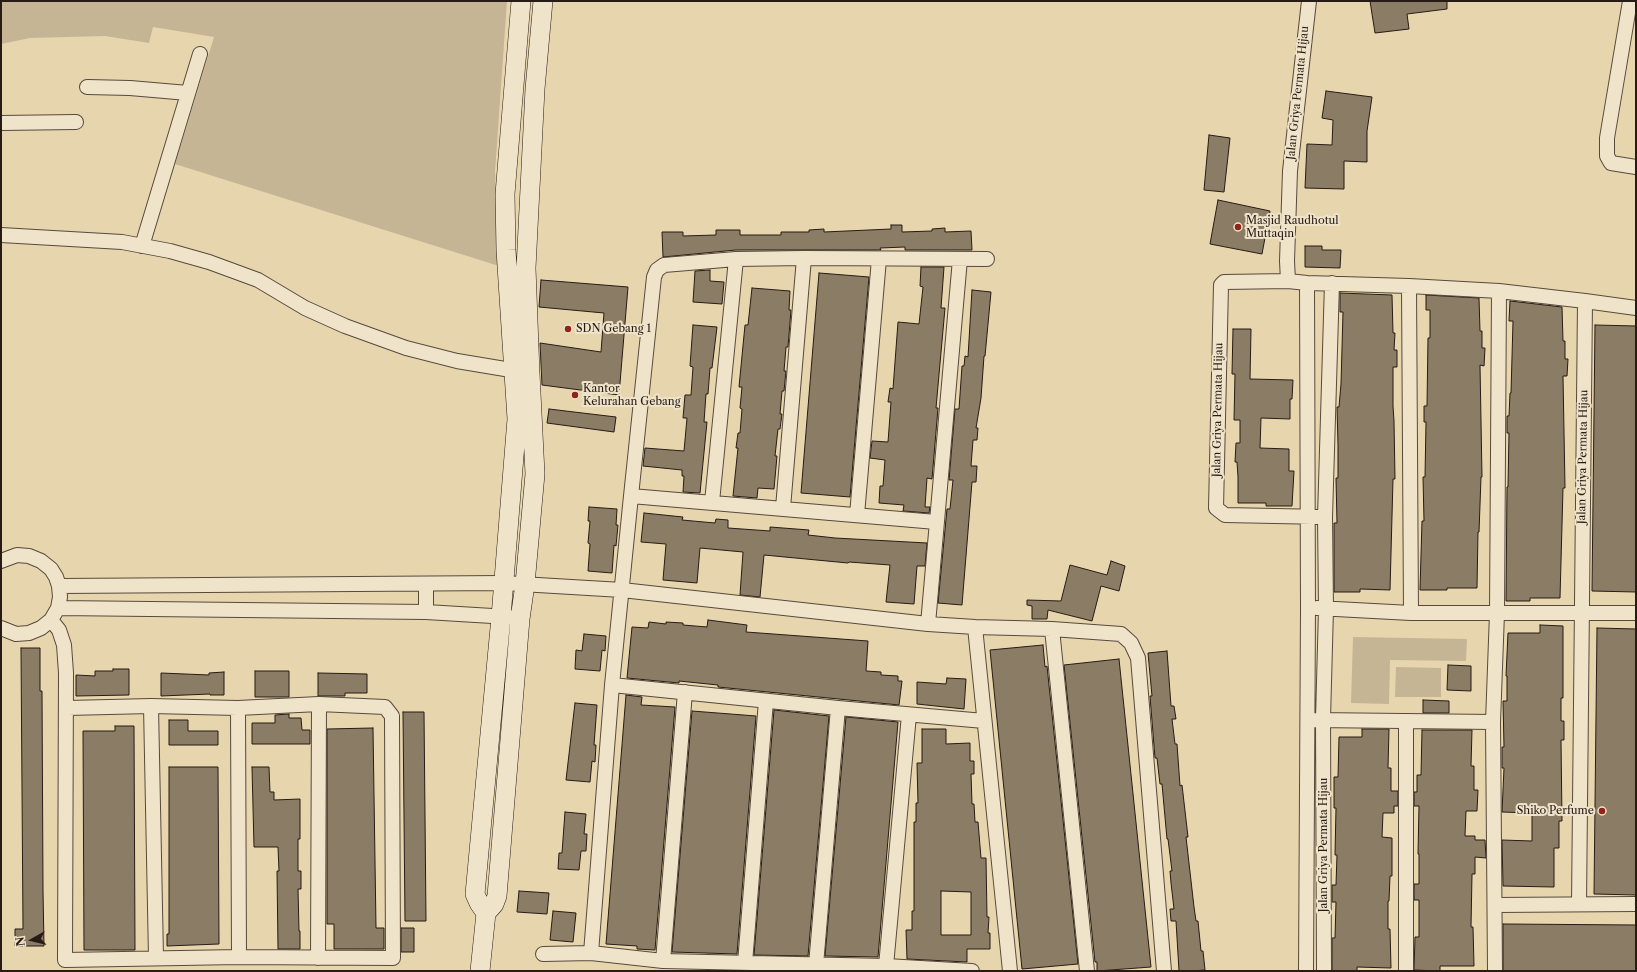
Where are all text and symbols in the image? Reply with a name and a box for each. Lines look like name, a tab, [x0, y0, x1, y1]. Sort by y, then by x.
street label: Jalan Griya Permata Hijau	[1284, 25, 1312, 161]
place label: Masjid Raudhotul Muttaqin	[1246, 214, 1339, 240]
marker: Masjid Raudhotul Muttaqin	[1233, 222, 1243, 232]
place label: SDN Gebang 1	[576, 322, 651, 336]
marker: SDN Gebang 1	[563, 324, 573, 334]
street label: Jalan Griya Permata Hijau	[1210, 343, 1226, 477]
place label: Kantor Kelurahan Gebang	[583, 382, 681, 408]
marker: Kantor Kelurahan Gebang	[570, 390, 580, 400]
street label: Jalan Griya Permata Hijau	[1575, 390, 1591, 524]
street label: Jalan Griya Permata Hijau	[1317, 778, 1331, 912]
place label: Shiko Perfume	[1517, 804, 1594, 818]
marker: Shiko Perfume	[1597, 806, 1607, 816]
north arrow	[12, 920, 52, 960]
text: N	[13, 936, 28, 947]

